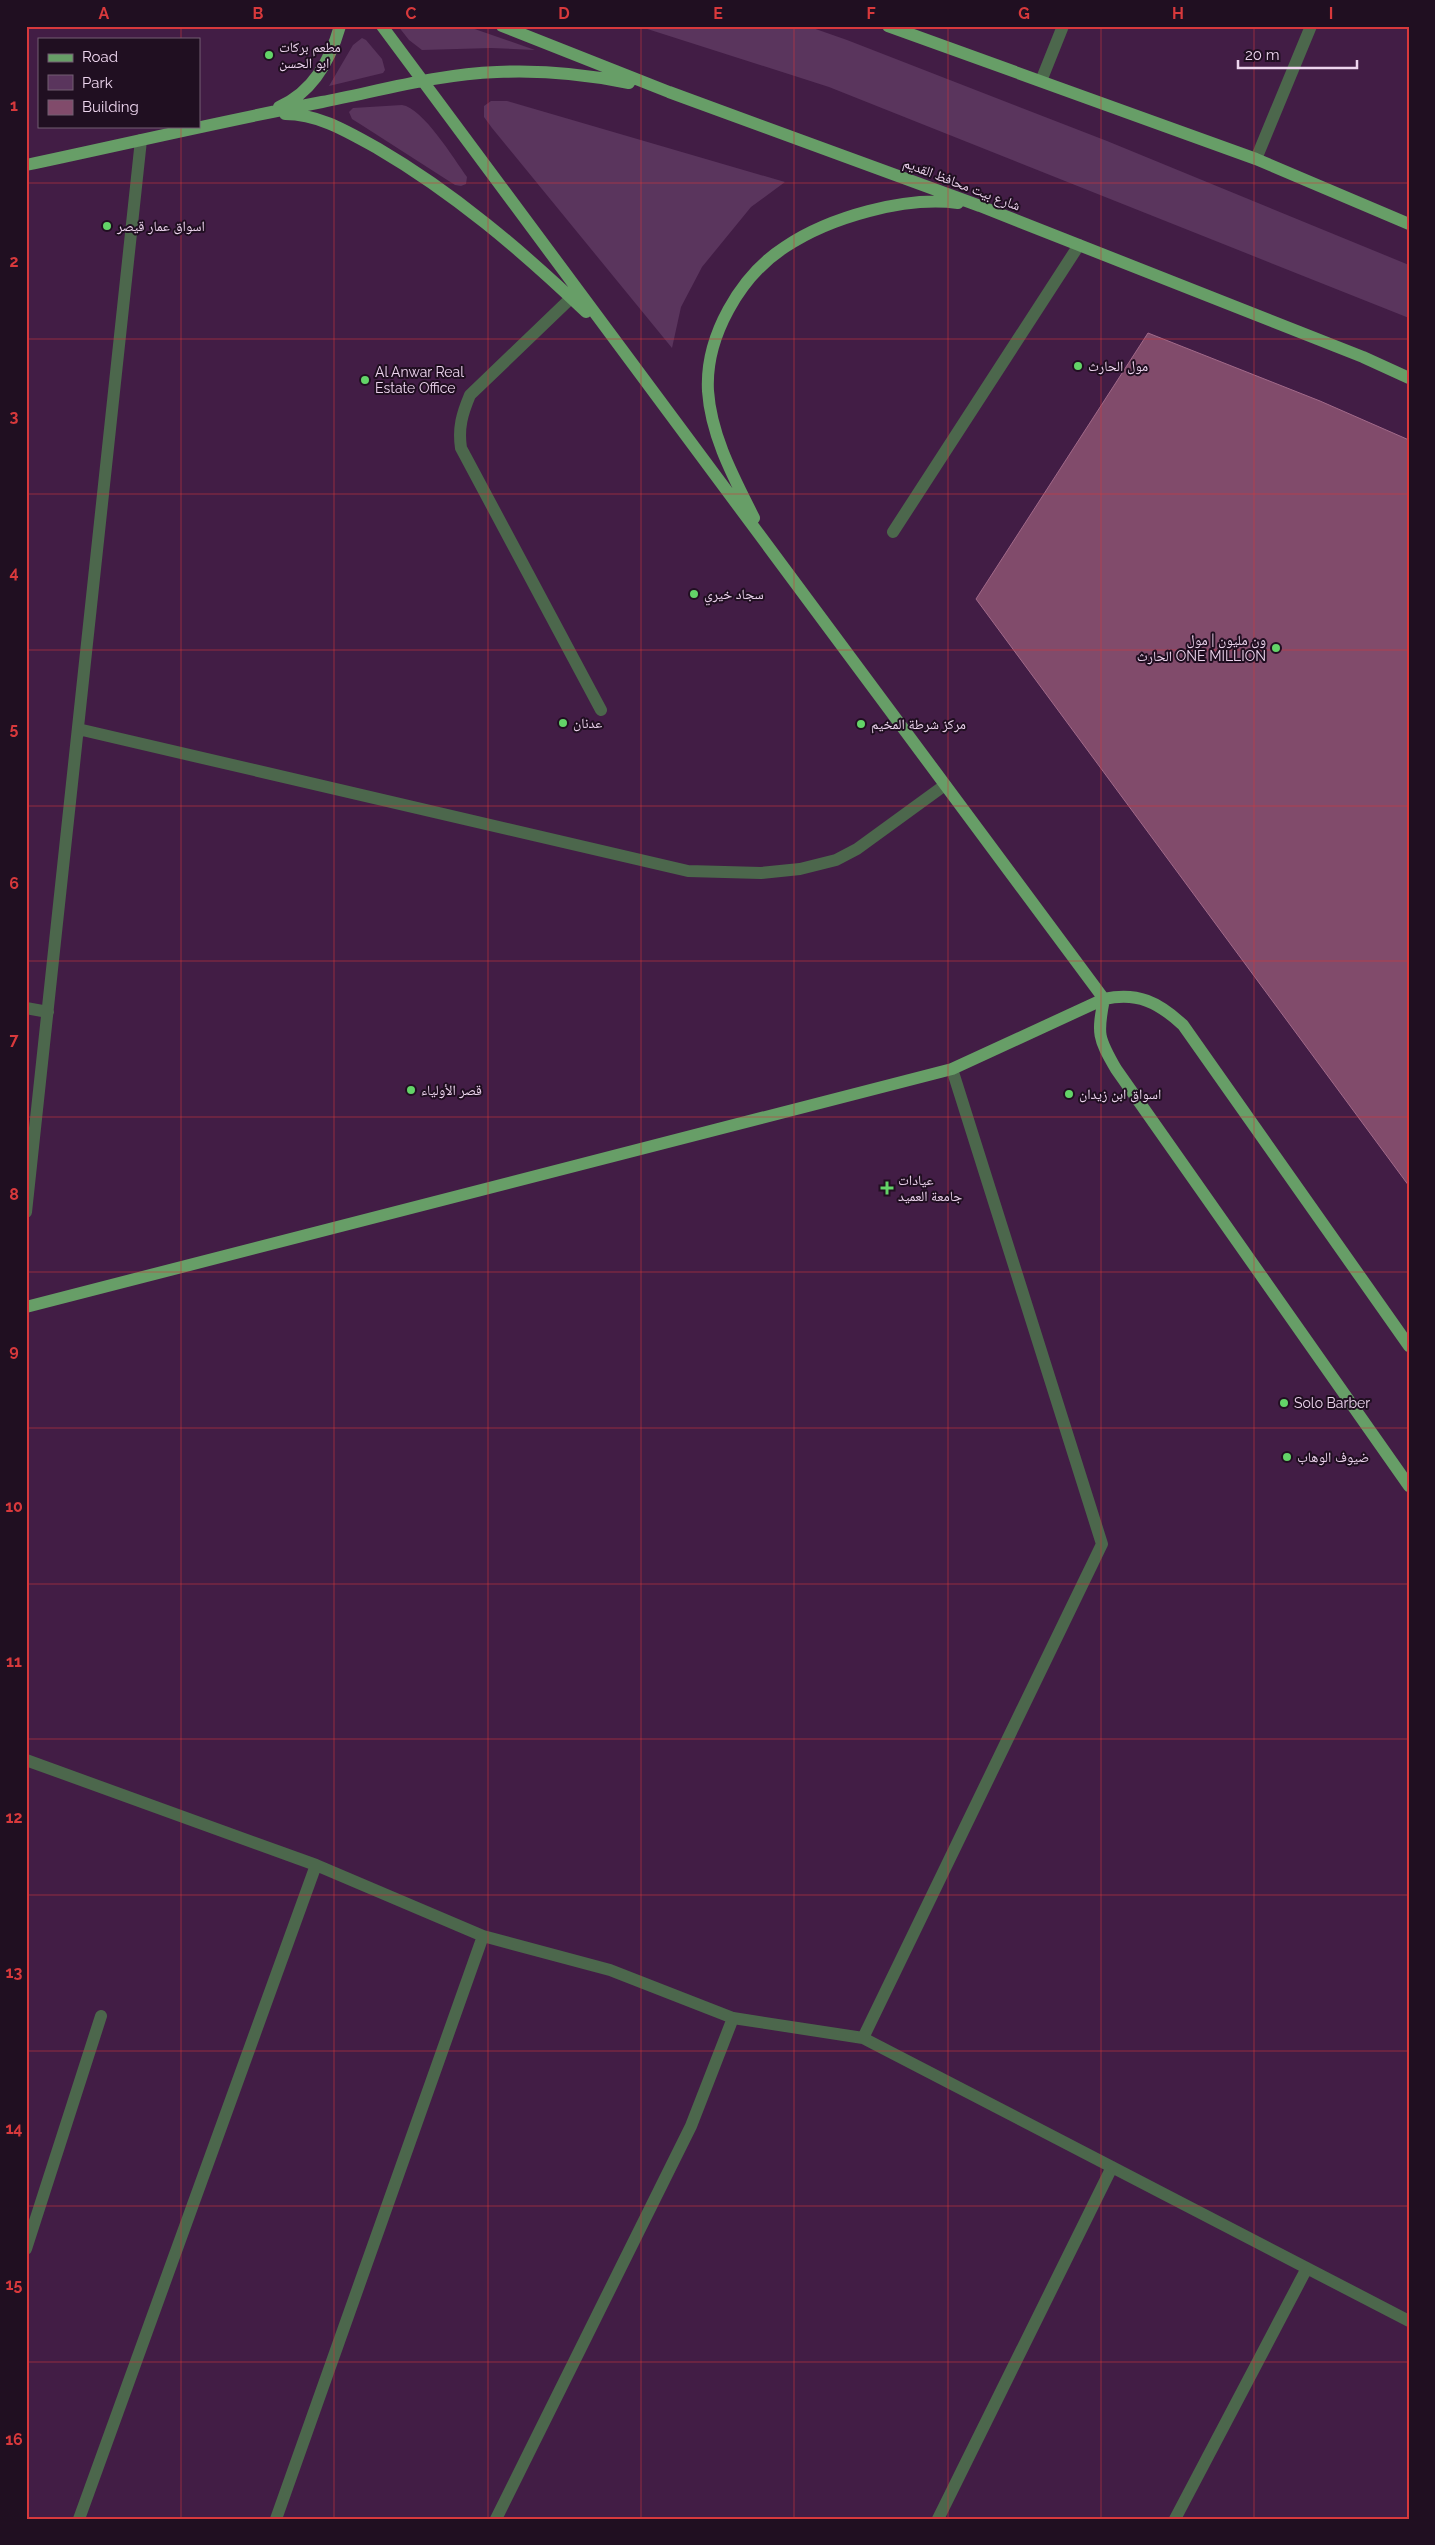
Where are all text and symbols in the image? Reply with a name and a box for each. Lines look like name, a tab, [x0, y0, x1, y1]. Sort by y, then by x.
text: A	[99, 4, 110, 23]
text: B	[253, 4, 264, 23]
text: C	[406, 4, 417, 23]
text: D	[558, 4, 570, 23]
text: E	[713, 4, 723, 23]
text: F	[866, 4, 876, 23]
text: G	[1018, 4, 1030, 23]
text: H	[1172, 4, 1184, 23]
text: I	[1329, 4, 1333, 23]
legend	[38, 38, 200, 128]
scale bar	[1238, 38, 1356, 70]
place label: مطعم بركات ابو الحسن	[279, 39, 341, 72]
text: 20 m	[1245, 46, 1280, 64]
text: Road	[82, 48, 118, 66]
marker: مطعم بركات ابو الحسن	[263, 49, 275, 61]
text: Park	[82, 74, 113, 92]
text: 1	[10, 96, 18, 115]
text: Building	[82, 98, 139, 116]
street label: شارع بيت محافظ القديم	[900, 154, 1023, 216]
place label: اسواق عمار قيصر	[116, 218, 205, 235]
marker: اسواق عمار قيصر	[101, 220, 113, 232]
text: 2	[9, 252, 19, 271]
place label: مول الحارث	[1088, 358, 1148, 375]
marker: مول الحارث	[1072, 360, 1084, 372]
place label: Al Anwar Real Estate Office	[375, 364, 464, 396]
marker: Al Anwar Real Estate Office	[359, 374, 371, 386]
text: 3	[10, 407, 19, 426]
text: 4	[9, 563, 19, 582]
place label: سجاد خيري	[704, 586, 764, 606]
marker: سجاد خيري	[688, 588, 700, 600]
place label: ون مليون | مول الحارث ONE MILLION	[1137, 632, 1266, 665]
marker: ون مليون | مول الحارث ONE MILLION	[1270, 642, 1282, 654]
place label: عدنان	[573, 715, 602, 732]
place label: مركز شرطة المخيم	[871, 716, 966, 734]
marker: عدنان	[557, 717, 569, 729]
marker: مركز شرطة المخيم	[855, 718, 867, 730]
text: 5	[10, 719, 19, 738]
text: 6	[9, 874, 19, 893]
text: 7	[10, 1030, 19, 1049]
place label: قصر الأولياء	[421, 1082, 482, 1099]
marker: قصر الأولياء	[405, 1084, 417, 1096]
place label: اسواق ابن زيدان	[1079, 1086, 1161, 1103]
marker: اسواق ابن زيدان	[1063, 1088, 1075, 1100]
place label: عيادات جامعة العميد	[898, 1172, 962, 1204]
marker: عيادات جامعة العميد	[880, 1181, 894, 1195]
text: 8	[9, 1185, 19, 1204]
text: 9	[9, 1341, 19, 1360]
place label: Solo Barber	[1294, 1395, 1370, 1411]
marker: Solo Barber	[1278, 1397, 1290, 1409]
place label: ضيوف الوهاب	[1297, 1449, 1369, 1466]
marker: ضيوف الوهاب	[1281, 1451, 1293, 1463]
text: 10	[5, 1497, 23, 1516]
text: 11	[6, 1652, 22, 1671]
text: 12	[6, 1808, 22, 1827]
text: 13	[6, 1963, 22, 1982]
text: 14	[5, 2119, 23, 2138]
text: 15	[6, 2275, 23, 2294]
text: 16	[5, 2430, 23, 2449]

